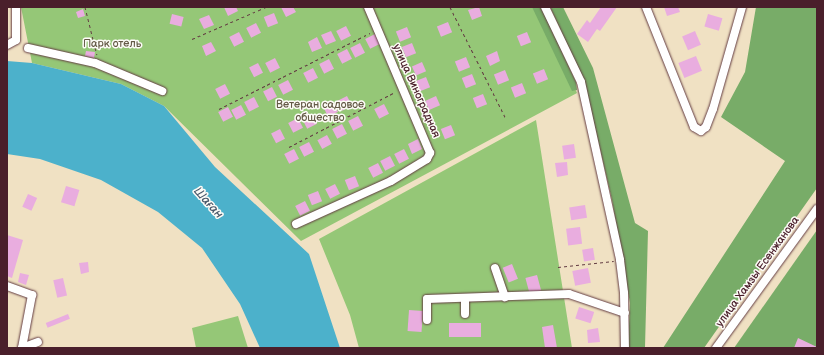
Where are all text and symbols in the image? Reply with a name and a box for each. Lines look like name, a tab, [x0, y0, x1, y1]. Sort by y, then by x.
park label: Парк отель	[83, 37, 141, 51]
street label: улица Виноградная	[389, 42, 443, 140]
park label: Ветеран садовое общество	[276, 99, 364, 125]
water label: Шаған	[190, 184, 226, 222]
street label: улица Хамзы Есенжанова	[714, 214, 802, 330]

